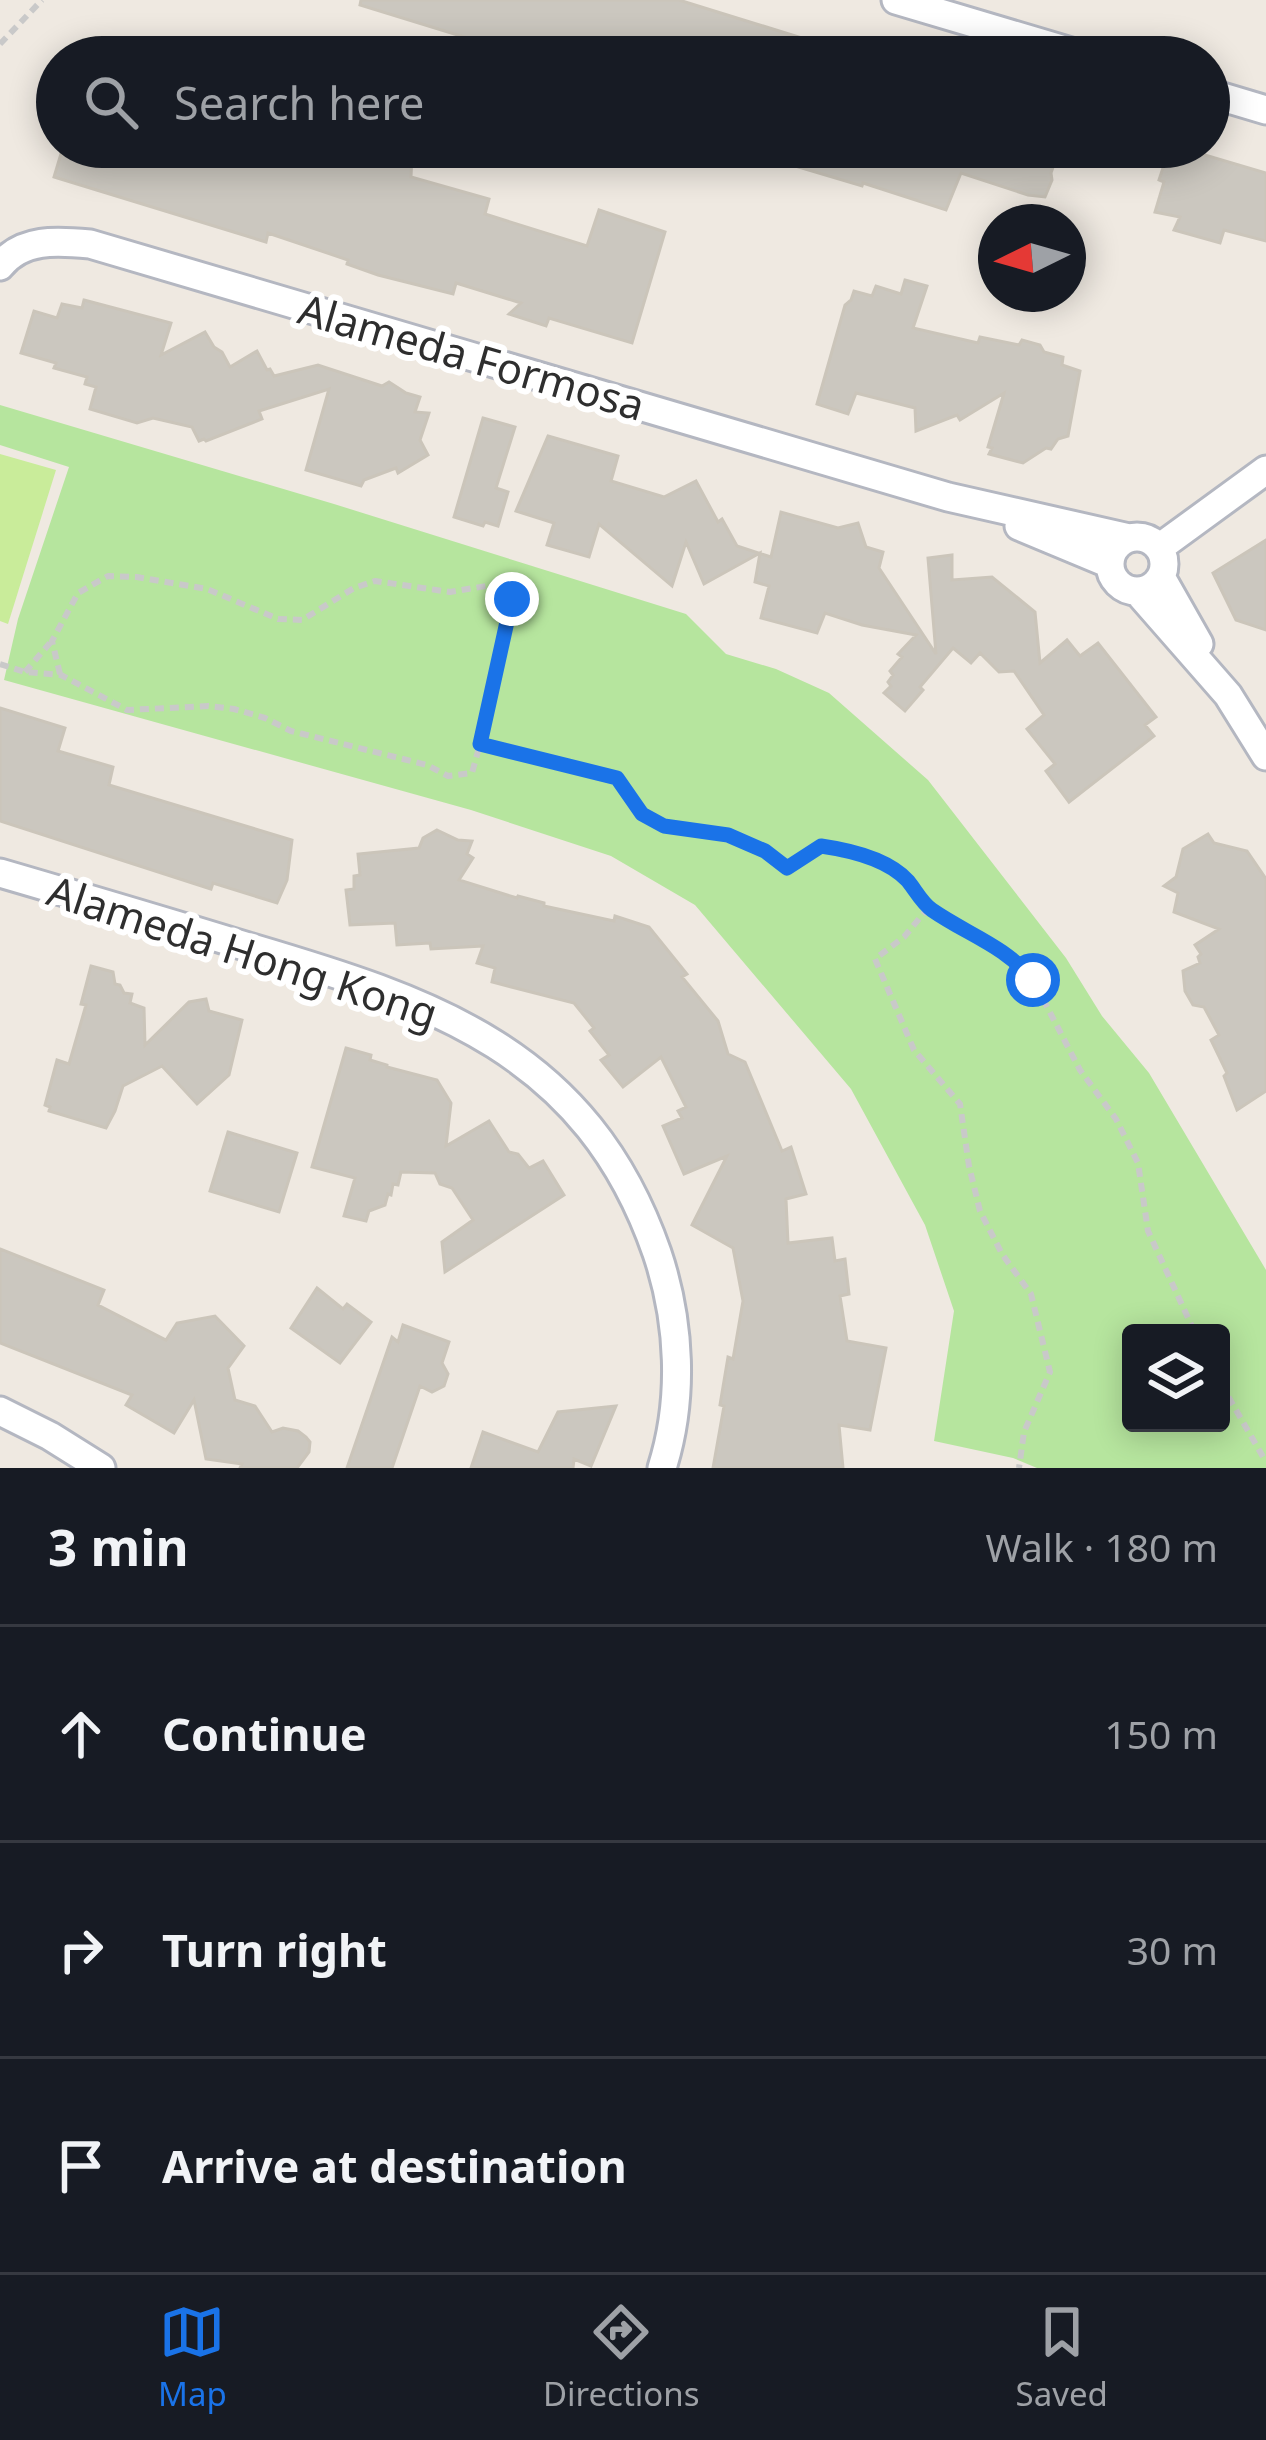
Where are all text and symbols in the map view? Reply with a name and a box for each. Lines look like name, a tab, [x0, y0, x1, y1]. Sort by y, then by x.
search box	[36, 36, 1230, 168]
icon: search	[78, 69, 144, 135]
text: Search here	[174, 72, 424, 133]
north arrow	[978, 204, 1086, 312]
street label: Alameda Formosa	[292, 279, 652, 433]
route end	[485, 572, 539, 626]
street label: Alameda Hong Kong	[41, 861, 445, 1041]
route start	[1006, 953, 1060, 1007]
map controls	[1122, 1324, 1230, 1432]
button: layers	[1122, 1324, 1230, 1432]
text: 3 min	[48, 1511, 189, 1581]
text: Walk · 180 m	[985, 1520, 1218, 1573]
icon: ahead	[48, 1701, 114, 1767]
text: Continue	[162, 1703, 367, 1764]
text: 150 m	[1104, 1707, 1218, 1760]
icon: right	[48, 1917, 114, 1983]
text: Turn right	[162, 1919, 387, 1980]
text: 30 m	[1127, 1923, 1218, 1976]
icon: arrive	[48, 2133, 114, 2199]
text: Arrive at destination	[162, 2135, 627, 2196]
tab: Map	[158, 2299, 227, 2416]
tab: Directions	[543, 2299, 700, 2416]
tab: Saved	[1016, 2299, 1108, 2416]

